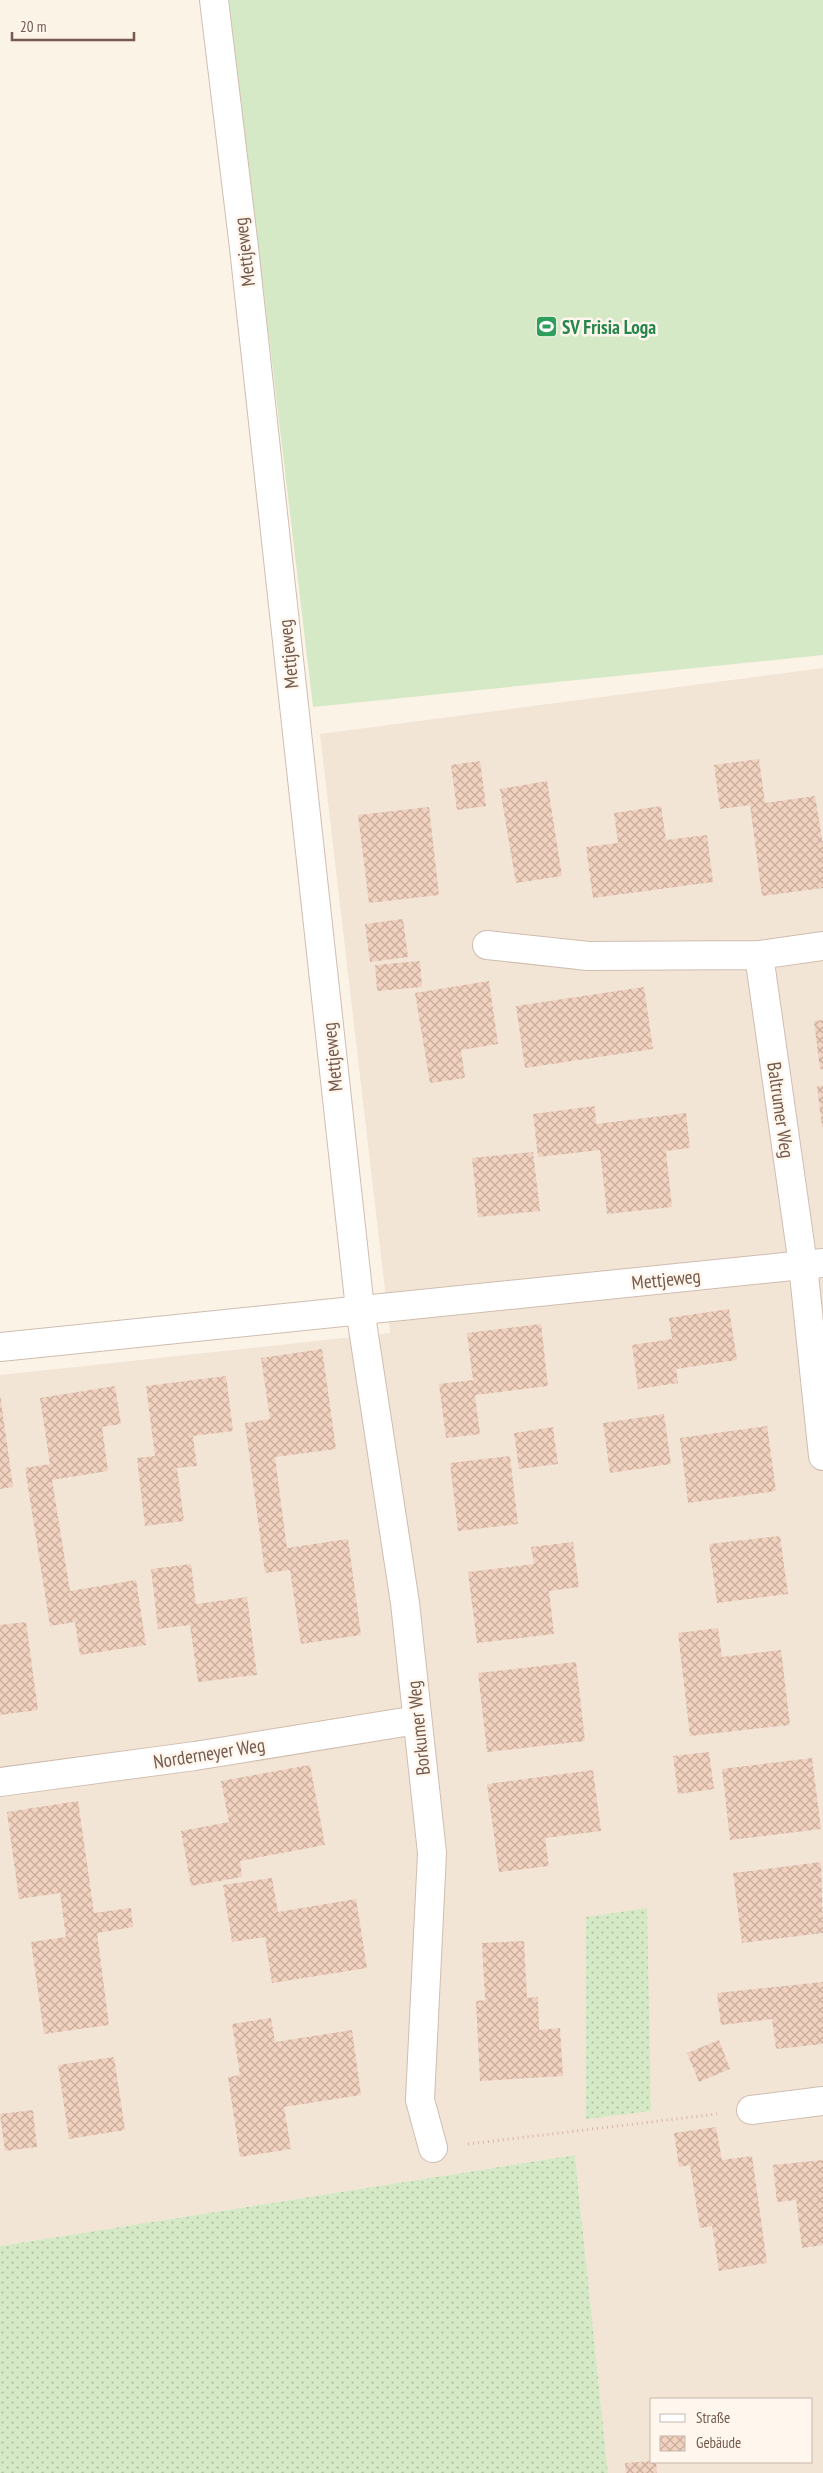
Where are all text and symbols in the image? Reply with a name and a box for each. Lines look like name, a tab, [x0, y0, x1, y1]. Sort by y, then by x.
scale bar	[12, 10, 135, 42]
text: 20 m	[20, 17, 46, 36]
street label: Mettjeweg	[228, 216, 260, 288]
sports icon: SV Frisia Loga	[534, 315, 558, 339]
place label: SV Frisia Loga	[562, 315, 656, 339]
street label: Mettjeweg	[272, 618, 304, 690]
street label: Mettjeweg	[316, 1021, 348, 1093]
street label: Baltrumer Weg	[762, 1060, 800, 1160]
street label: Mettjeweg	[630, 1263, 702, 1295]
street label: Borkumer Weg	[401, 1679, 435, 1777]
street label: Norderneyer Weg	[151, 1732, 267, 1774]
legend	[650, 2398, 813, 2463]
text: Straße	[696, 2408, 730, 2427]
text: Gebäude	[696, 2433, 741, 2452]

